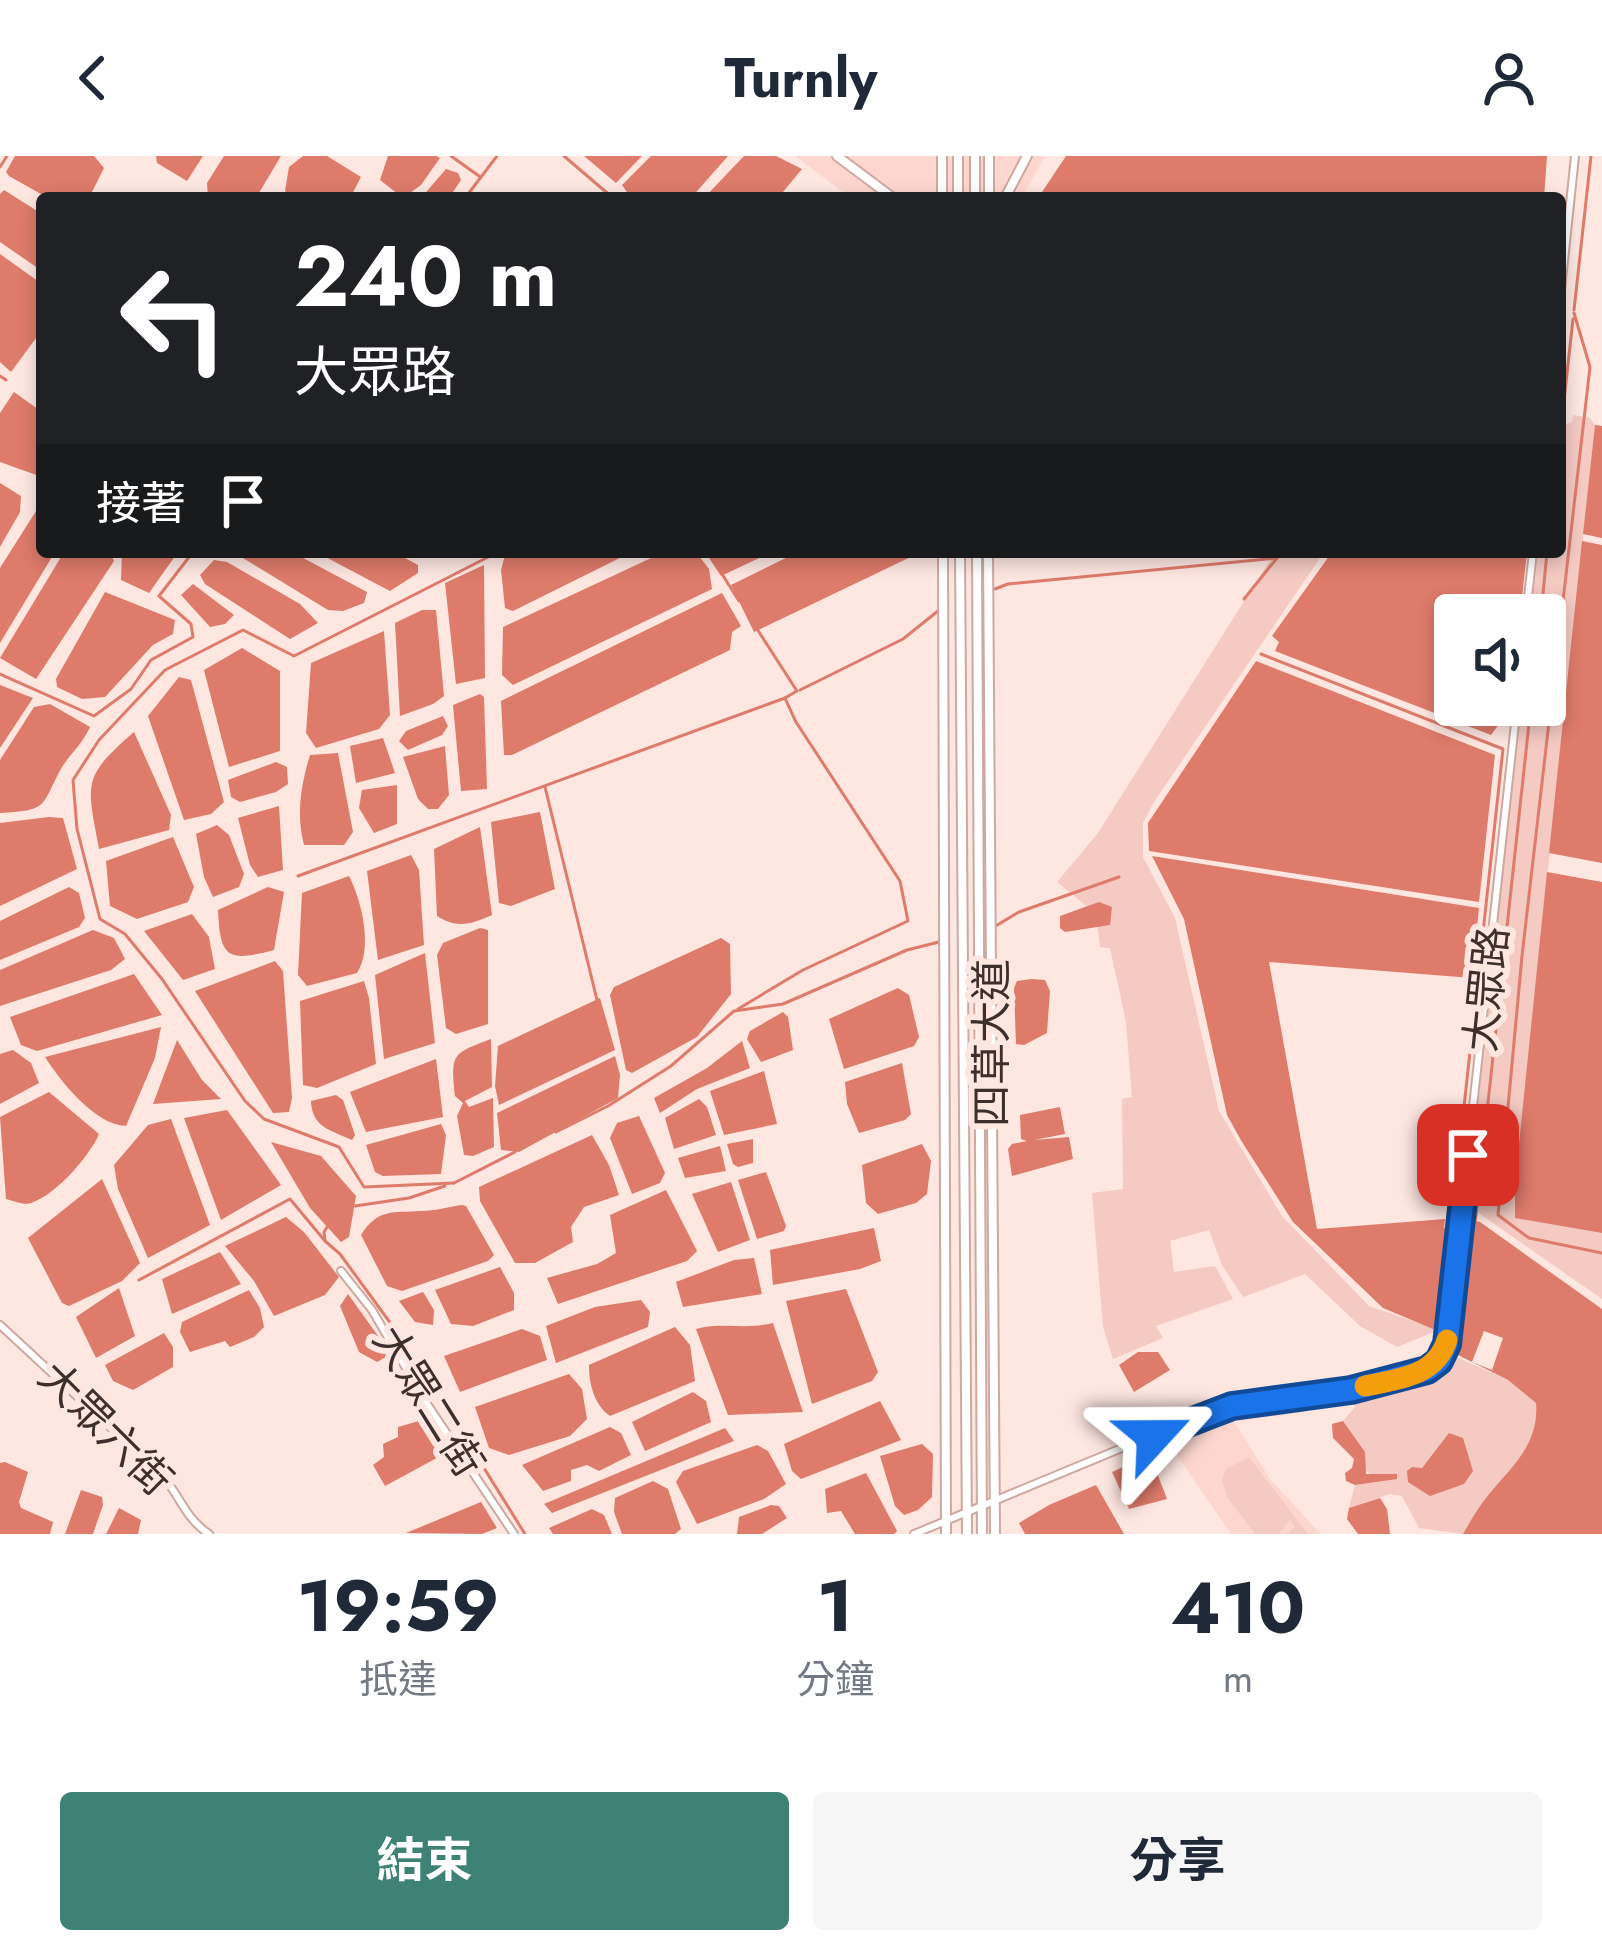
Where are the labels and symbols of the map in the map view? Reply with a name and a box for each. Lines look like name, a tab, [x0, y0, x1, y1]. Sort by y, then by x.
street label: 大眾路	[1450, 923, 1523, 1055]
street label: 四草大道	[961, 959, 1022, 1127]
pin	[1417, 1104, 1519, 1206]
street label: 大眾二街	[358, 1314, 499, 1489]
street label: 大眾六街	[25, 1347, 187, 1509]
position arrow	[1091, 1373, 1217, 1499]

